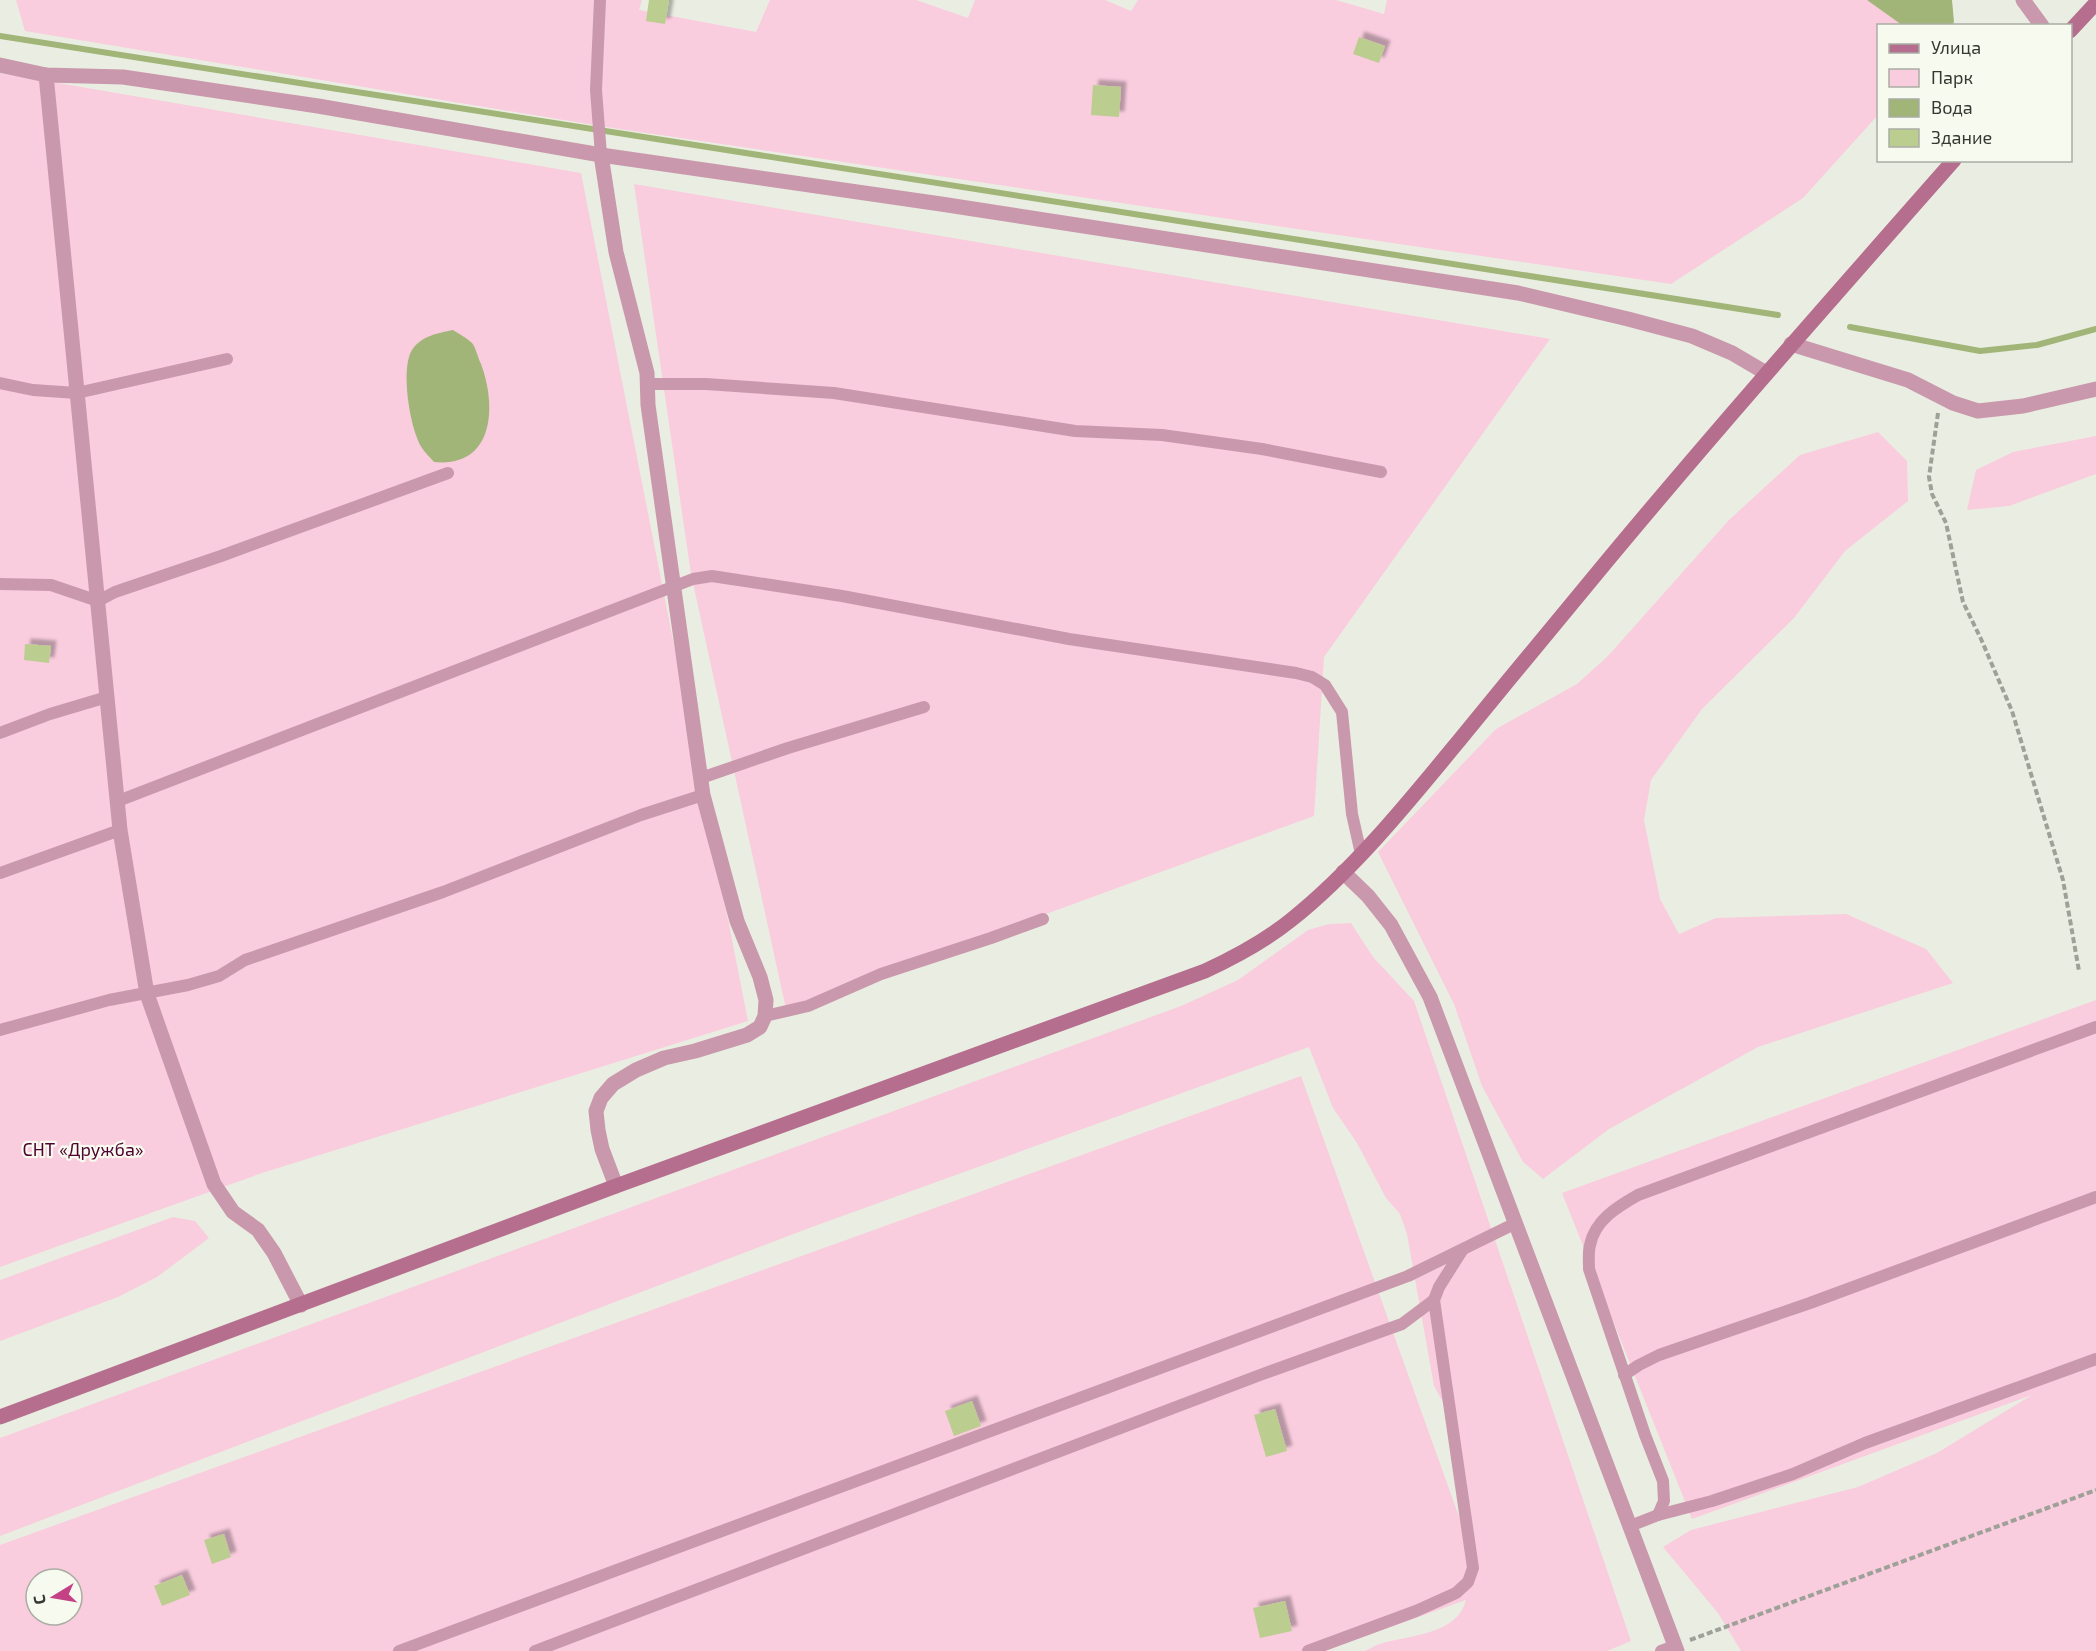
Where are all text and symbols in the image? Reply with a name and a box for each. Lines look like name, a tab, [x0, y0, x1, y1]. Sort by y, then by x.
legend	[1877, 24, 2072, 162]
text: Улица	[1931, 36, 1981, 58]
text: Парк	[1931, 66, 1973, 88]
text: Вода	[1931, 96, 1973, 118]
text: Здание	[1931, 126, 1992, 148]
park label: СНТ «Дружба»	[22, 1138, 144, 1160]
north arrow	[24, 1567, 84, 1627]
text: С	[29, 1594, 49, 1606]

